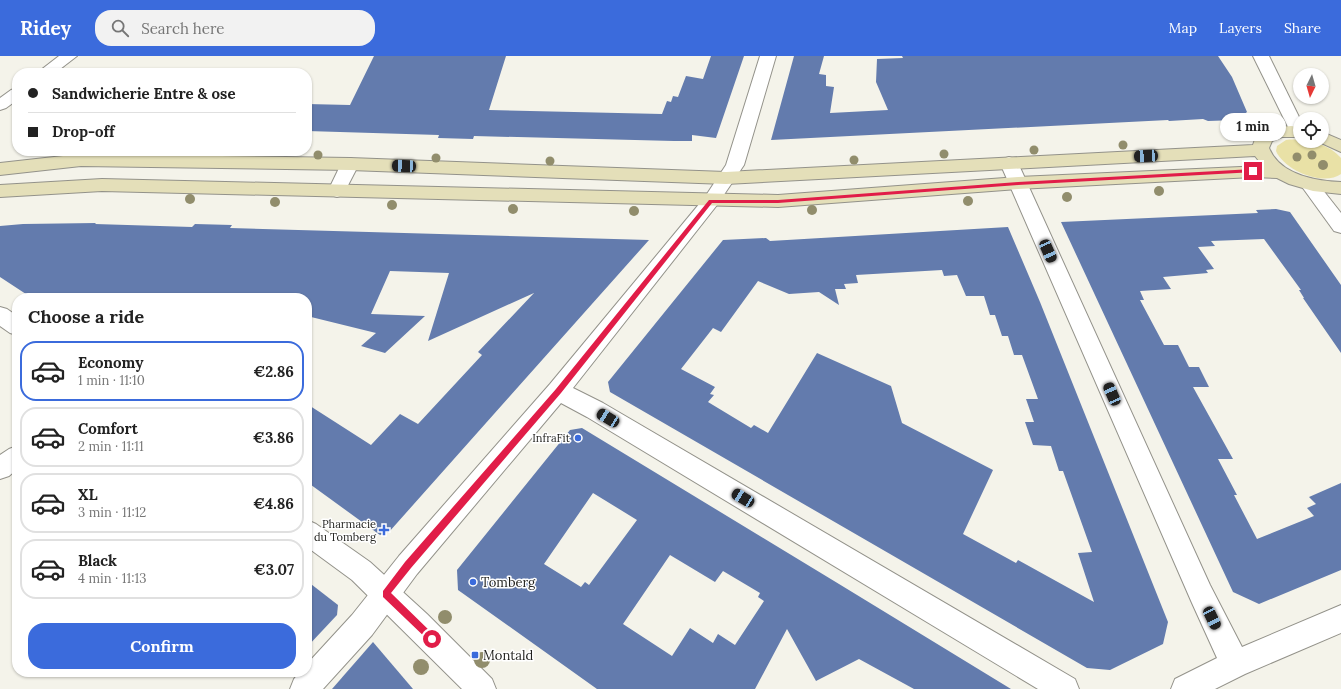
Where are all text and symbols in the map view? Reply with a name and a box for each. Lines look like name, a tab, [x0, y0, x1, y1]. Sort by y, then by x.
search box	[95, 10, 375, 46]
text: Ridey	[20, 16, 71, 40]
icon: search	[109, 17, 131, 39]
text: Search here	[141, 19, 224, 38]
text: Map	[1169, 19, 1197, 37]
text: Layers	[1219, 19, 1262, 37]
text: Share	[1284, 19, 1321, 37]
north arrow	[1293, 68, 1329, 104]
map controls	[1293, 68, 1329, 148]
text: Sandwicherie Entre & ose	[52, 84, 235, 103]
button: locate	[1293, 112, 1329, 148]
callout: 1 min	[1220, 113, 1286, 141]
text: 1 min	[1236, 118, 1270, 135]
text: Drop-off	[52, 122, 114, 141]
car	[1134, 149, 1158, 163]
car	[392, 160, 416, 172]
route end	[1244, 162, 1262, 180]
car	[1038, 238, 1058, 264]
text: Choose a ride	[28, 305, 144, 328]
icon: car	[30, 353, 66, 389]
text: Economy	[78, 353, 143, 372]
text: €2.86	[253, 362, 294, 381]
text: 1 min · 11:10	[78, 372, 145, 389]
car	[1102, 381, 1122, 407]
car	[595, 407, 621, 429]
icon: car	[30, 419, 66, 455]
text: Comfort	[78, 419, 138, 438]
text: €3.86	[253, 428, 294, 447]
place label: InfraFit	[532, 431, 571, 445]
marker: InfraFit	[573, 433, 583, 443]
text: 2 min · 11:11	[78, 438, 144, 455]
icon: car	[30, 485, 66, 521]
text: XL	[78, 485, 98, 504]
car	[730, 487, 756, 509]
text: €4.86	[253, 494, 294, 513]
text: 3 min · 11:12	[78, 504, 146, 521]
place label: Pharmacie du Tomberg	[314, 517, 377, 544]
marker: Pharmacie du Tomberg	[379, 525, 389, 535]
icon: car	[30, 551, 66, 587]
text: Black	[78, 551, 117, 570]
text: €3.07	[254, 560, 294, 579]
text: 4 min · 11:13	[78, 570, 146, 587]
place label: Tomberg	[481, 574, 536, 591]
marker: Tomberg	[468, 577, 478, 587]
car	[1201, 605, 1223, 631]
button: Confirm	[28, 623, 296, 669]
route start	[423, 630, 441, 648]
place label: Montald	[483, 647, 533, 664]
marker: Montald	[470, 650, 480, 660]

